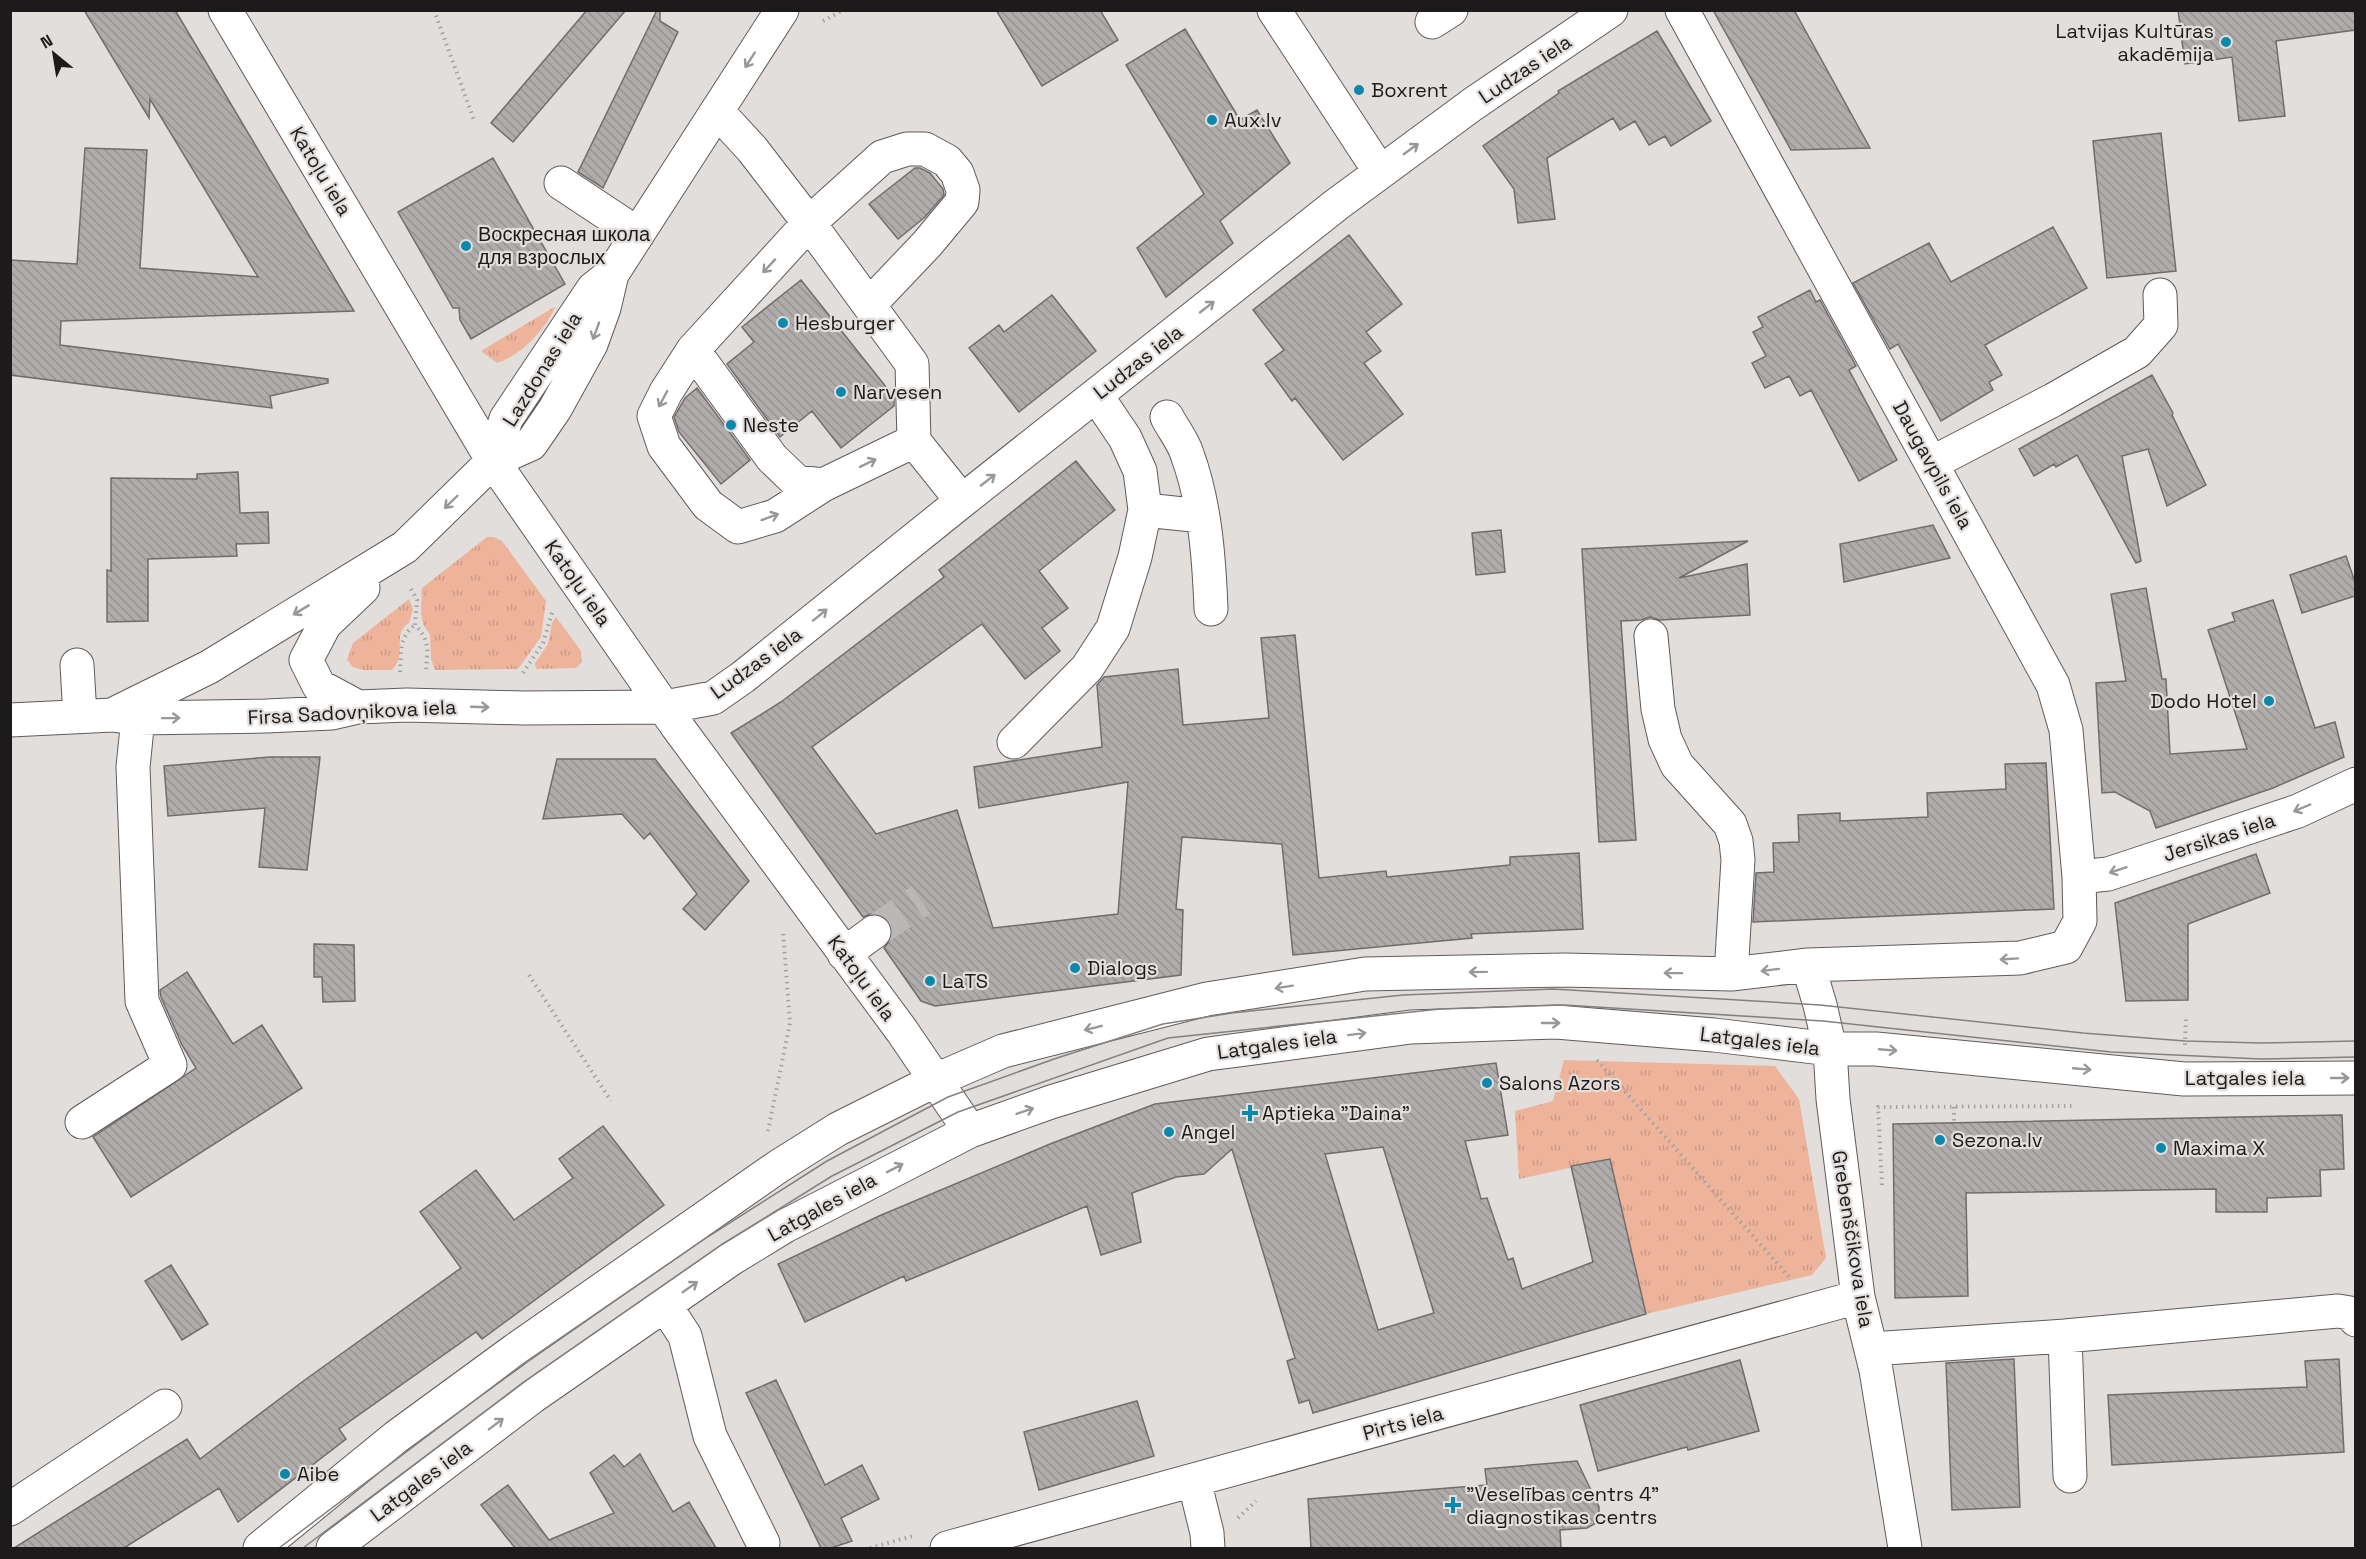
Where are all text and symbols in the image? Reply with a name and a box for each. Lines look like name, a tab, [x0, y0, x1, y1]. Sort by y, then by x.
place label: Latvijas Kultūras akadēmija	[2056, 18, 2214, 67]
north arrow	[24, 24, 84, 84]
street label: Ludzas iela	[1474, 28, 1576, 110]
text: N	[37, 30, 57, 53]
marker: Latvijas Kultūras akadēmija	[2219, 35, 2233, 49]
one-way arrow	[744, 51, 757, 68]
place label: Boxrent	[1371, 77, 1448, 103]
marker: Boxrent	[1352, 83, 1366, 97]
place label: Aux.lv	[1224, 107, 1282, 133]
marker: Aux.lv	[1205, 113, 1219, 127]
street label: Katoļu iela	[284, 122, 358, 220]
one-way arrow	[1403, 143, 1419, 155]
place label: Воскресная школа для взрослых	[478, 221, 651, 270]
marker: Воскресная школа для взрослых	[459, 239, 473, 253]
one-way arrow	[762, 258, 776, 273]
one-way arrow	[1199, 301, 1215, 314]
street label: Lazdonas iela	[496, 307, 588, 431]
place label: Hesburger	[795, 310, 895, 336]
marker: Hesburger	[776, 316, 790, 330]
street label: Ludzas iela	[1088, 319, 1188, 405]
one-way arrow	[589, 321, 600, 339]
place label: Narvesen	[853, 379, 942, 405]
marker: Narvesen	[834, 385, 848, 399]
one-way arrow	[657, 390, 668, 408]
street label: Daugavpils iela	[1887, 396, 1979, 534]
place label: Neste	[743, 412, 799, 438]
marker: Neste	[724, 418, 738, 432]
one-way arrow	[859, 457, 877, 468]
one-way arrow	[980, 473, 996, 486]
one-way arrow	[444, 494, 459, 509]
one-way arrow	[760, 510, 779, 521]
street label: Katoļu iela	[539, 535, 617, 631]
one-way arrow	[293, 604, 310, 616]
one-way arrow	[812, 609, 828, 622]
street label: Ludzas iela	[705, 621, 807, 705]
place label: Dodo Hotel	[2150, 688, 2257, 714]
street label: Firsa Sadovņikova iela	[247, 694, 457, 730]
marker: Dodo Hotel	[2262, 694, 2276, 708]
one-way arrow	[469, 701, 489, 713]
one-way arrow	[160, 712, 180, 724]
one-way arrow	[2294, 803, 2312, 814]
street label: Jersikas iela	[2159, 807, 2279, 867]
one-way arrow	[2109, 866, 2128, 877]
street label: Katoļu iela	[822, 930, 902, 1026]
one-way arrow	[1999, 954, 2019, 965]
place label: Dialogs	[1087, 955, 1157, 981]
marker: Dialogs	[1068, 961, 1082, 975]
one-way arrow	[1760, 964, 1780, 975]
one-way arrow	[1468, 966, 1488, 978]
one-way arrow	[1663, 967, 1683, 979]
place label: LaTS	[942, 968, 988, 994]
marker: LaTS	[923, 974, 937, 988]
one-way arrow	[1274, 982, 1294, 993]
one-way arrow	[1541, 1017, 1561, 1029]
street label: Latgales iela	[1699, 1021, 1821, 1061]
one-way arrow	[1084, 1023, 1103, 1035]
street label: Latgales iela	[1216, 1023, 1338, 1065]
one-way arrow	[1346, 1028, 1366, 1039]
one-way arrow	[1878, 1045, 1898, 1056]
one-way arrow	[2072, 1064, 2092, 1075]
street label: Latgales iela	[2185, 1065, 2305, 1091]
place label: Salons Azors	[1499, 1070, 1621, 1096]
one-way arrow	[2329, 1072, 2349, 1084]
marker: Salons Azors	[1480, 1076, 1494, 1090]
place label: Aptieka "Daina"	[1262, 1100, 1410, 1126]
one-way arrow	[1015, 1105, 1034, 1116]
marker: Aptieka "Daina"	[1243, 1106, 1257, 1120]
place label: Angel	[1181, 1119, 1235, 1145]
marker: Angel	[1162, 1125, 1176, 1139]
place label: Sezona.lv	[1952, 1127, 2043, 1153]
marker: Sezona.lv	[1933, 1133, 1947, 1147]
place label: Maxima X	[2173, 1135, 2265, 1161]
marker: Maxima X	[2154, 1141, 2168, 1155]
street label: Grebenščikova iela	[1826, 1149, 1880, 1329]
one-way arrow	[885, 1162, 903, 1174]
street label: Latgales iela	[763, 1166, 881, 1248]
one-way arrow	[681, 1281, 698, 1293]
street label: Pirts iela	[1360, 1400, 1446, 1446]
one-way arrow	[488, 1418, 504, 1430]
street label: Latgales iela	[365, 1434, 477, 1528]
place label: Aibe	[297, 1461, 339, 1487]
marker: Aibe	[278, 1467, 292, 1481]
place label: "Veselības centrs 4" diagnostikas centrs	[1466, 1481, 1659, 1530]
marker: "Veselības centrs 4" diagnostikas centrs	[1444, 1496, 1462, 1514]

